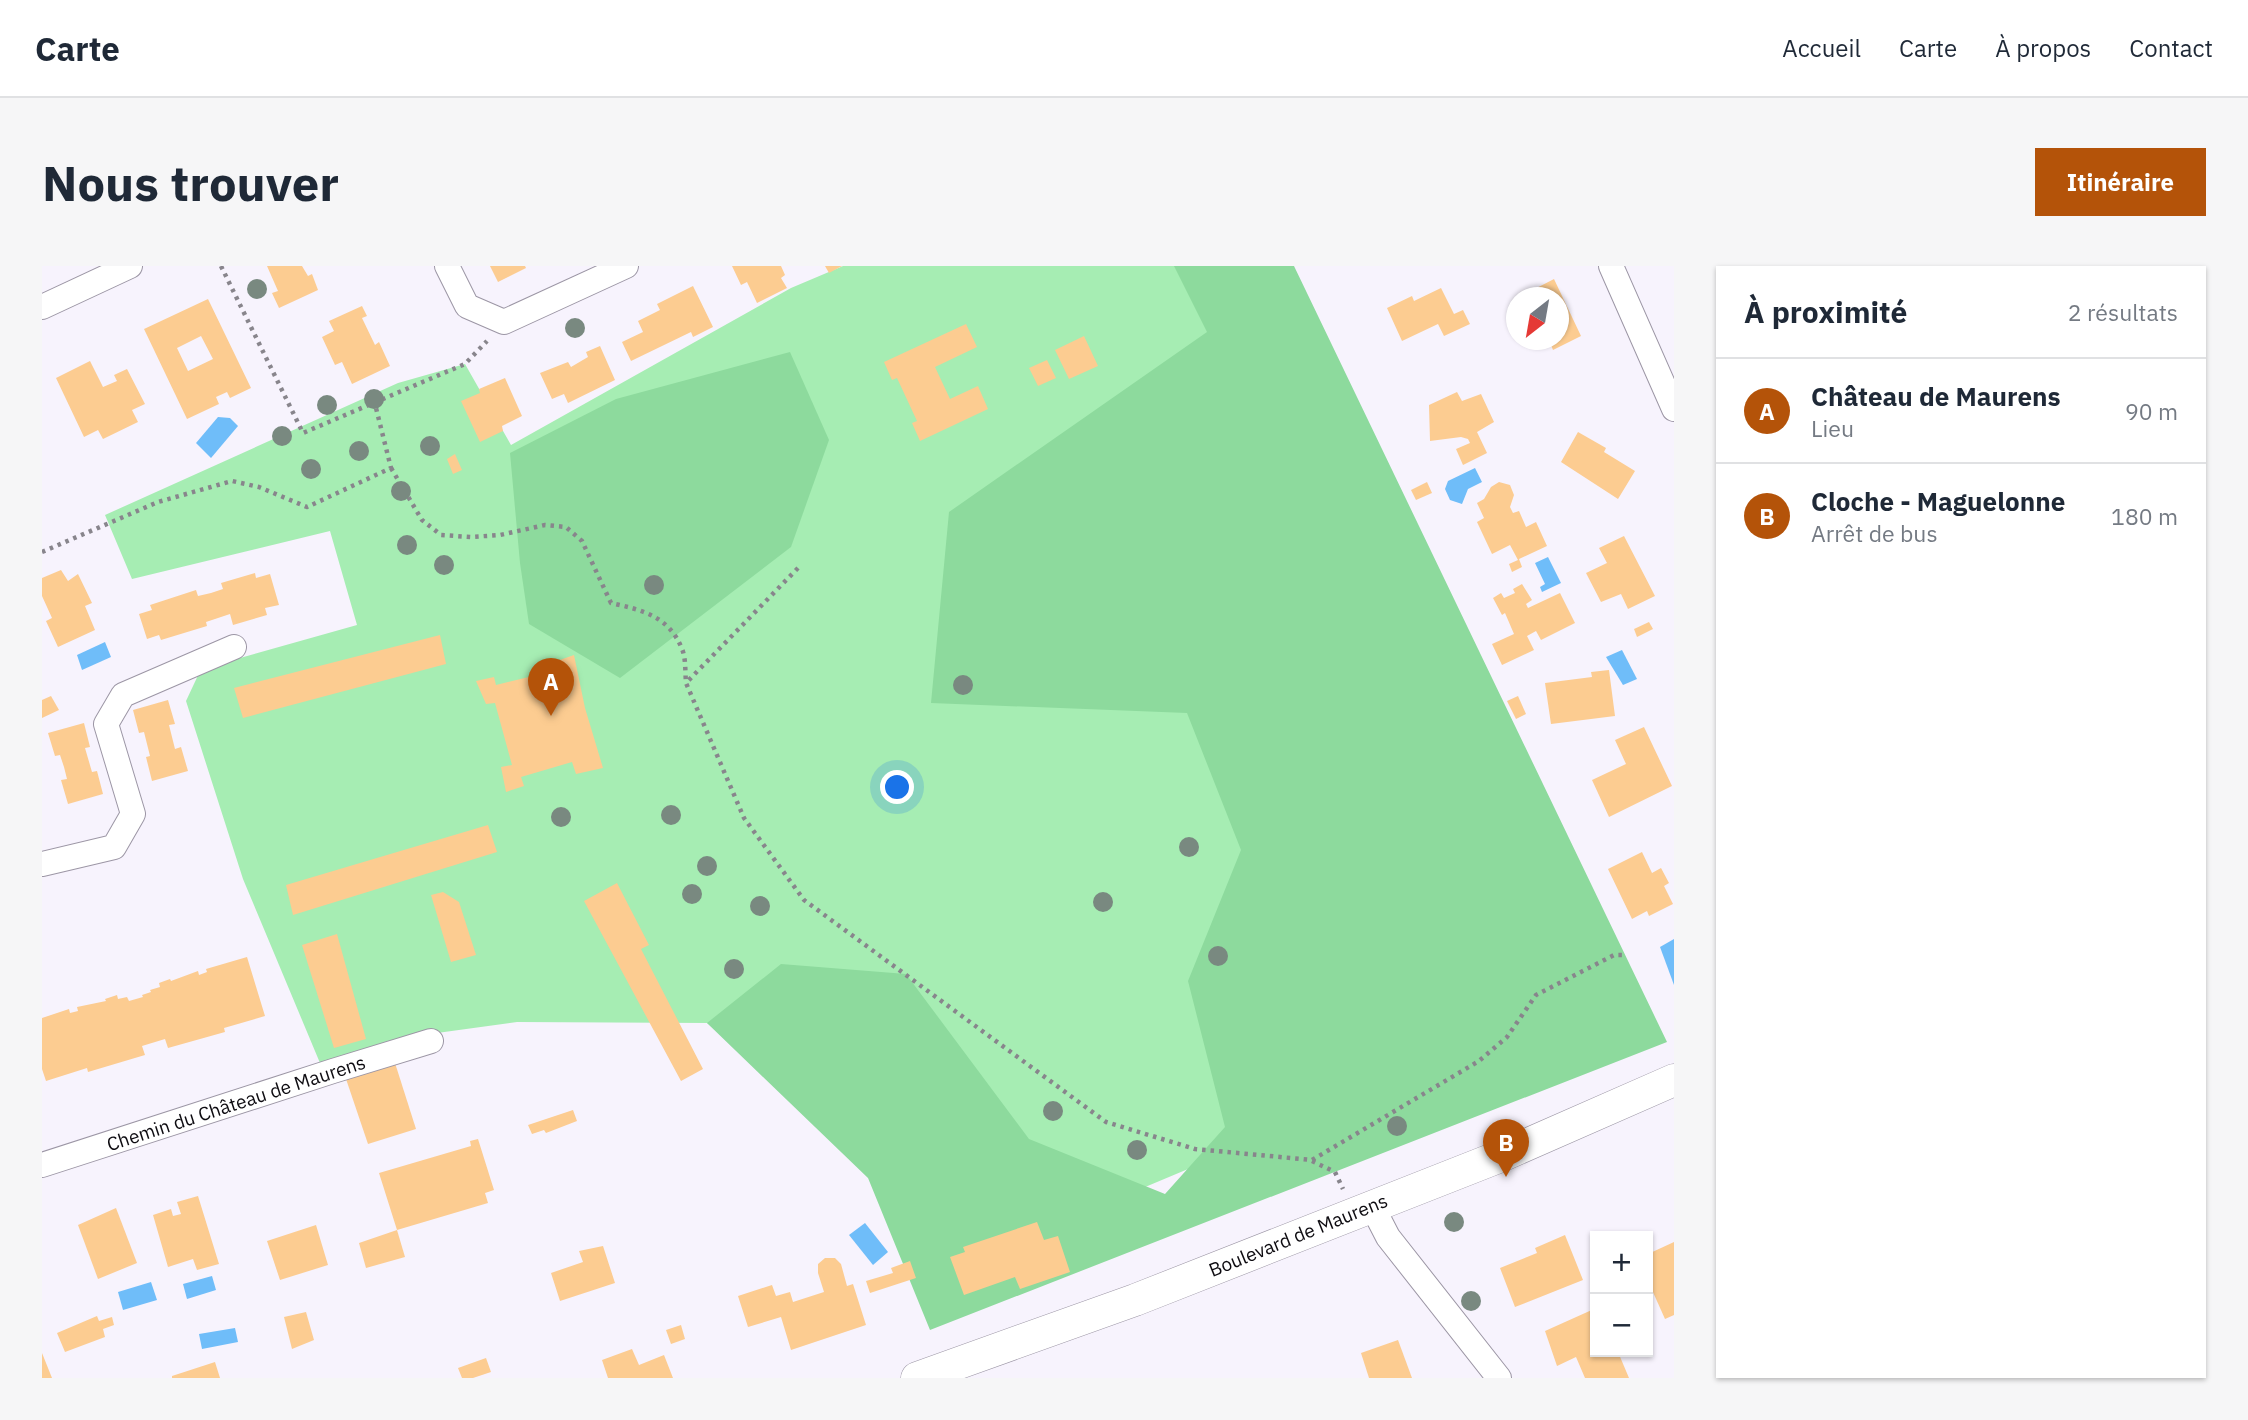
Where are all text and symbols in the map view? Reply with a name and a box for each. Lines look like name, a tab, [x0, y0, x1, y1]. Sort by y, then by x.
text: Carte	[35, 27, 120, 70]
text: Accueil	[1782, 32, 1861, 64]
text: Carte	[1899, 32, 1957, 64]
text: À propos	[1995, 32, 2091, 64]
text: Contact	[2129, 32, 2213, 64]
button: Itinéraire	[2035, 148, 2206, 216]
text: Nous trouver	[42, 151, 339, 214]
north arrow	[1506, 287, 1569, 350]
text: À proximité	[1744, 292, 1907, 331]
text: 2 résultats	[2068, 297, 2178, 327]
text: Château de Maurens	[1811, 379, 2061, 413]
text: A	[1759, 396, 1775, 426]
text: 90 m	[2125, 396, 2178, 426]
text: Lieu	[1811, 413, 1854, 443]
text: Cloche - Maguelonne	[1811, 484, 2065, 518]
text: B	[1759, 501, 1775, 531]
text: 180 m	[2111, 501, 2178, 531]
text: Arrêt de bus	[1811, 518, 1938, 548]
pin: A	[528, 658, 574, 716]
your location	[880, 770, 914, 804]
street label: Chemin du Château de Maurens	[104, 1050, 368, 1156]
pin: B	[1483, 1119, 1529, 1177]
street label: Boulevard de Maurens	[1205, 1188, 1391, 1282]
map controls	[1590, 1231, 1653, 1357]
button: +	[1590, 1231, 1653, 1294]
button: −	[1590, 1294, 1653, 1357]

